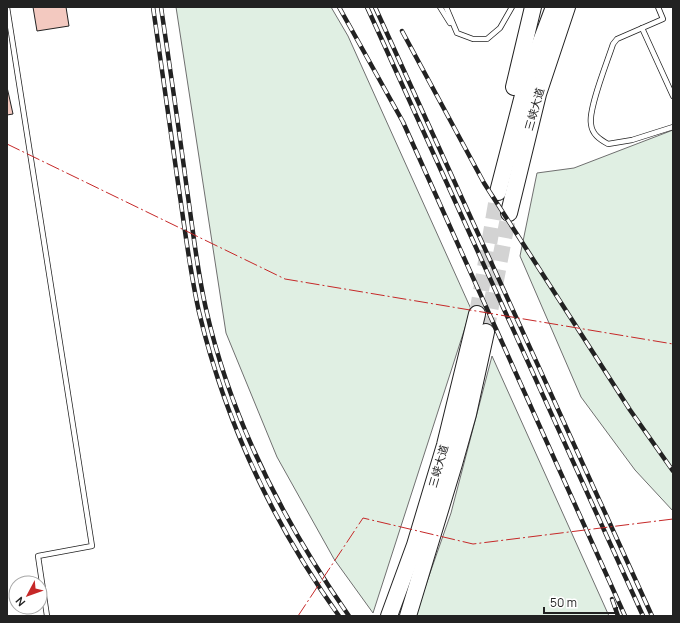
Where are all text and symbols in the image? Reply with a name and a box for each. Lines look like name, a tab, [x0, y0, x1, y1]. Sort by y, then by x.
street label: 三峡大道	[521, 86, 547, 132]
street label: 三峡大道	[425, 443, 451, 489]
north arrow	[8, 575, 48, 615]
scale bar	[544, 589, 617, 615]
text: N	[12, 594, 28, 610]
text: 50 m	[550, 594, 577, 611]

